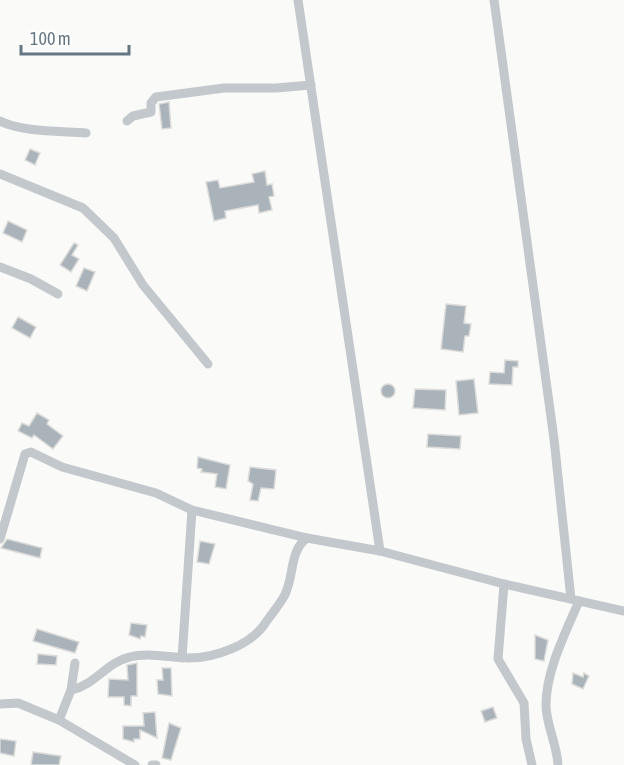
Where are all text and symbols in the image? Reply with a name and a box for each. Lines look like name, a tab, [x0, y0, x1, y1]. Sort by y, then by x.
scale bar	[21, 18, 129, 56]
text: 100 m	[30, 28, 71, 49]

